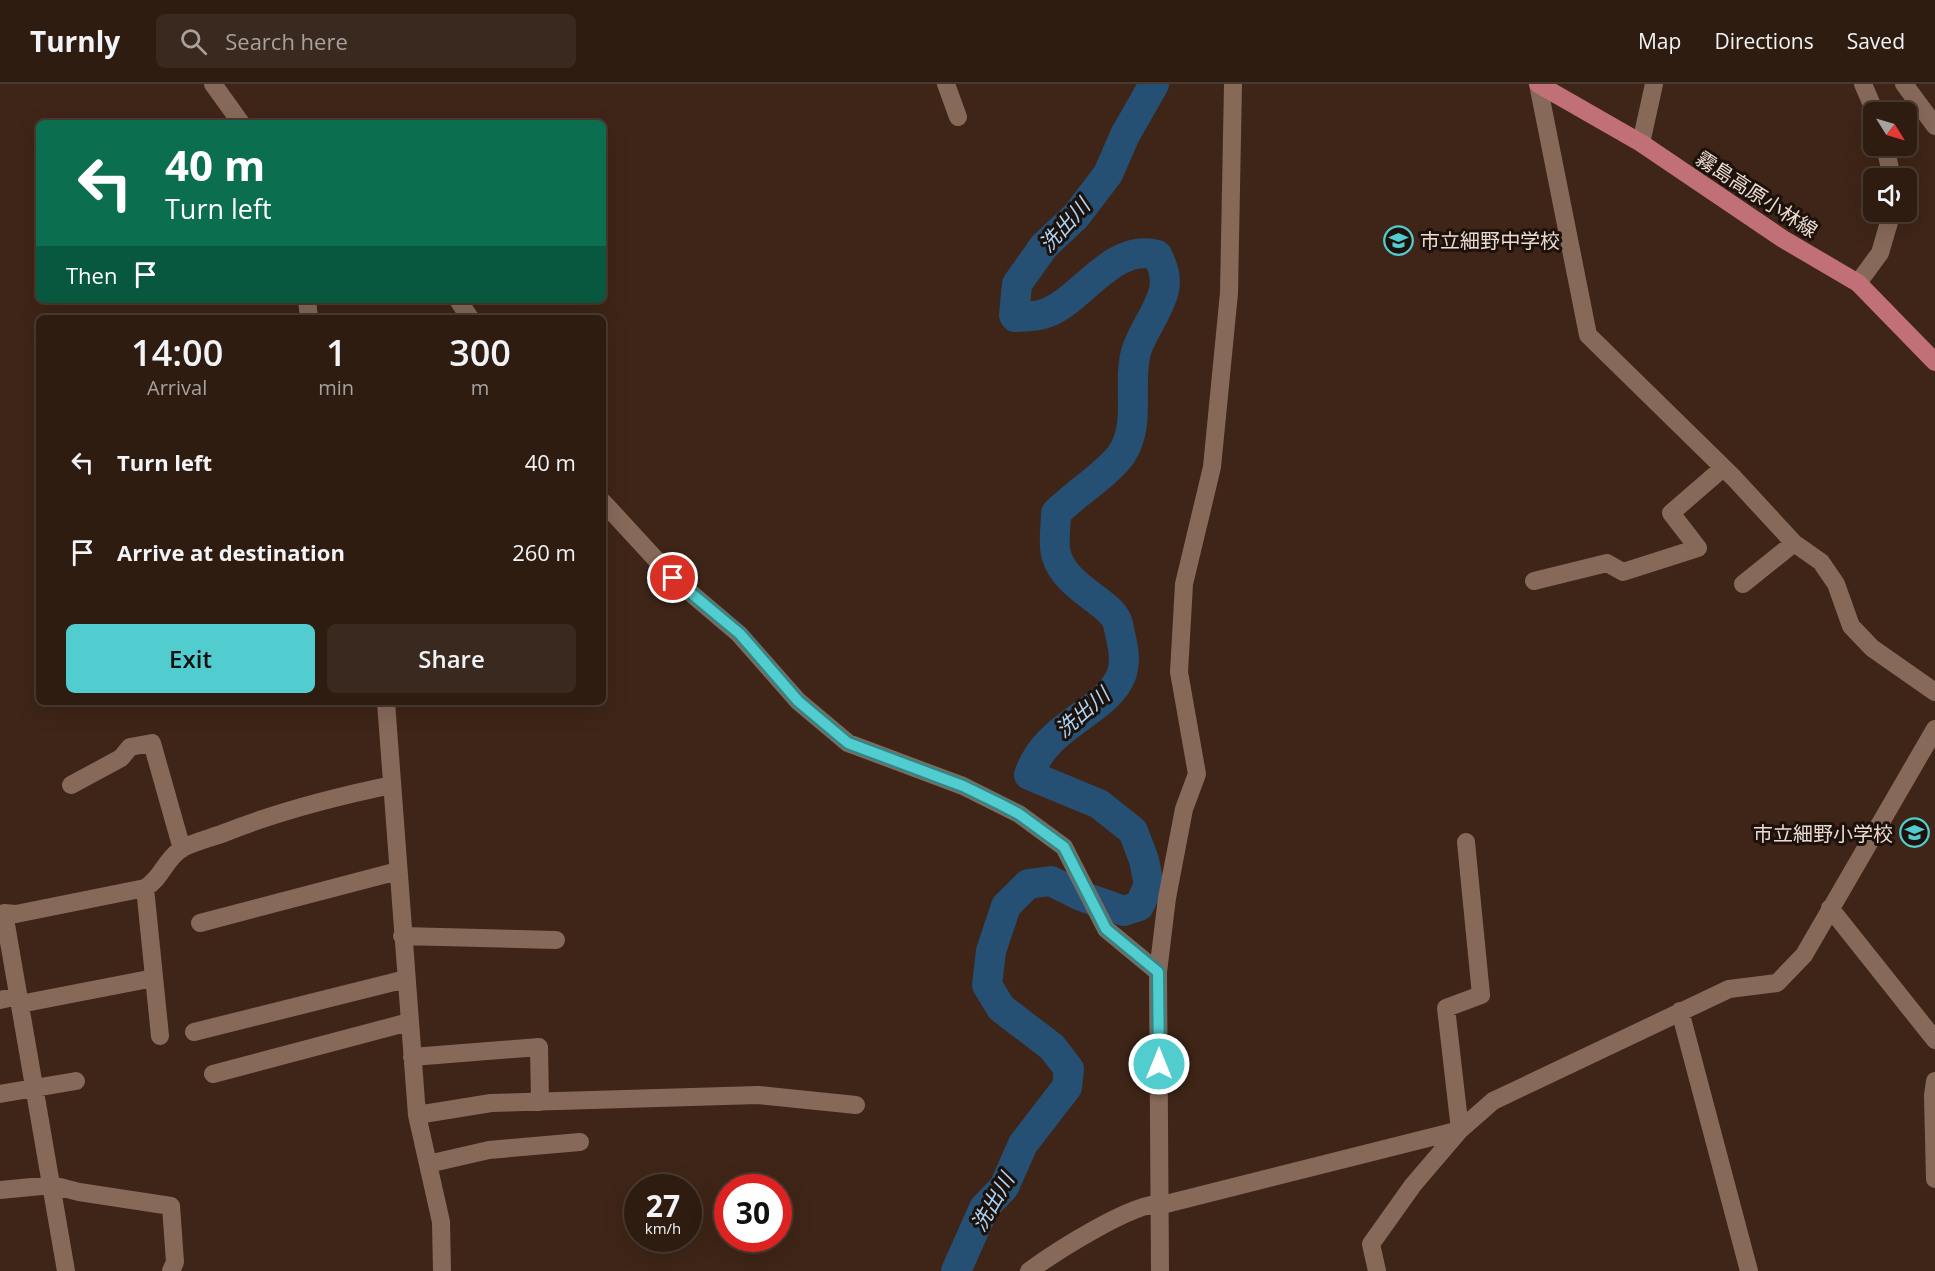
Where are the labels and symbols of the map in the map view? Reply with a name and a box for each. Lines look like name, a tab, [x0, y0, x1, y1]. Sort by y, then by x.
north arrow	[1863, 102, 1917, 156]
street label: 霧島高原小林線	[1691, 145, 1823, 243]
water label: 洗出川	[1033, 191, 1097, 258]
school or university icon: 市立細野中学校	[1383, 224, 1415, 256]
place label: 市立細野中学校	[1420, 227, 1560, 254]
pin	[647, 552, 698, 603]
water label: 洗出川	[1049, 679, 1116, 743]
school or university icon: 市立細野小学校	[1898, 817, 1930, 849]
place label: 市立細野小学校	[1753, 820, 1893, 847]
position arrow	[1127, 1032, 1191, 1096]
water label: 洗出川	[964, 1166, 1021, 1236]
speed limit sign: 30	[714, 1174, 792, 1252]

